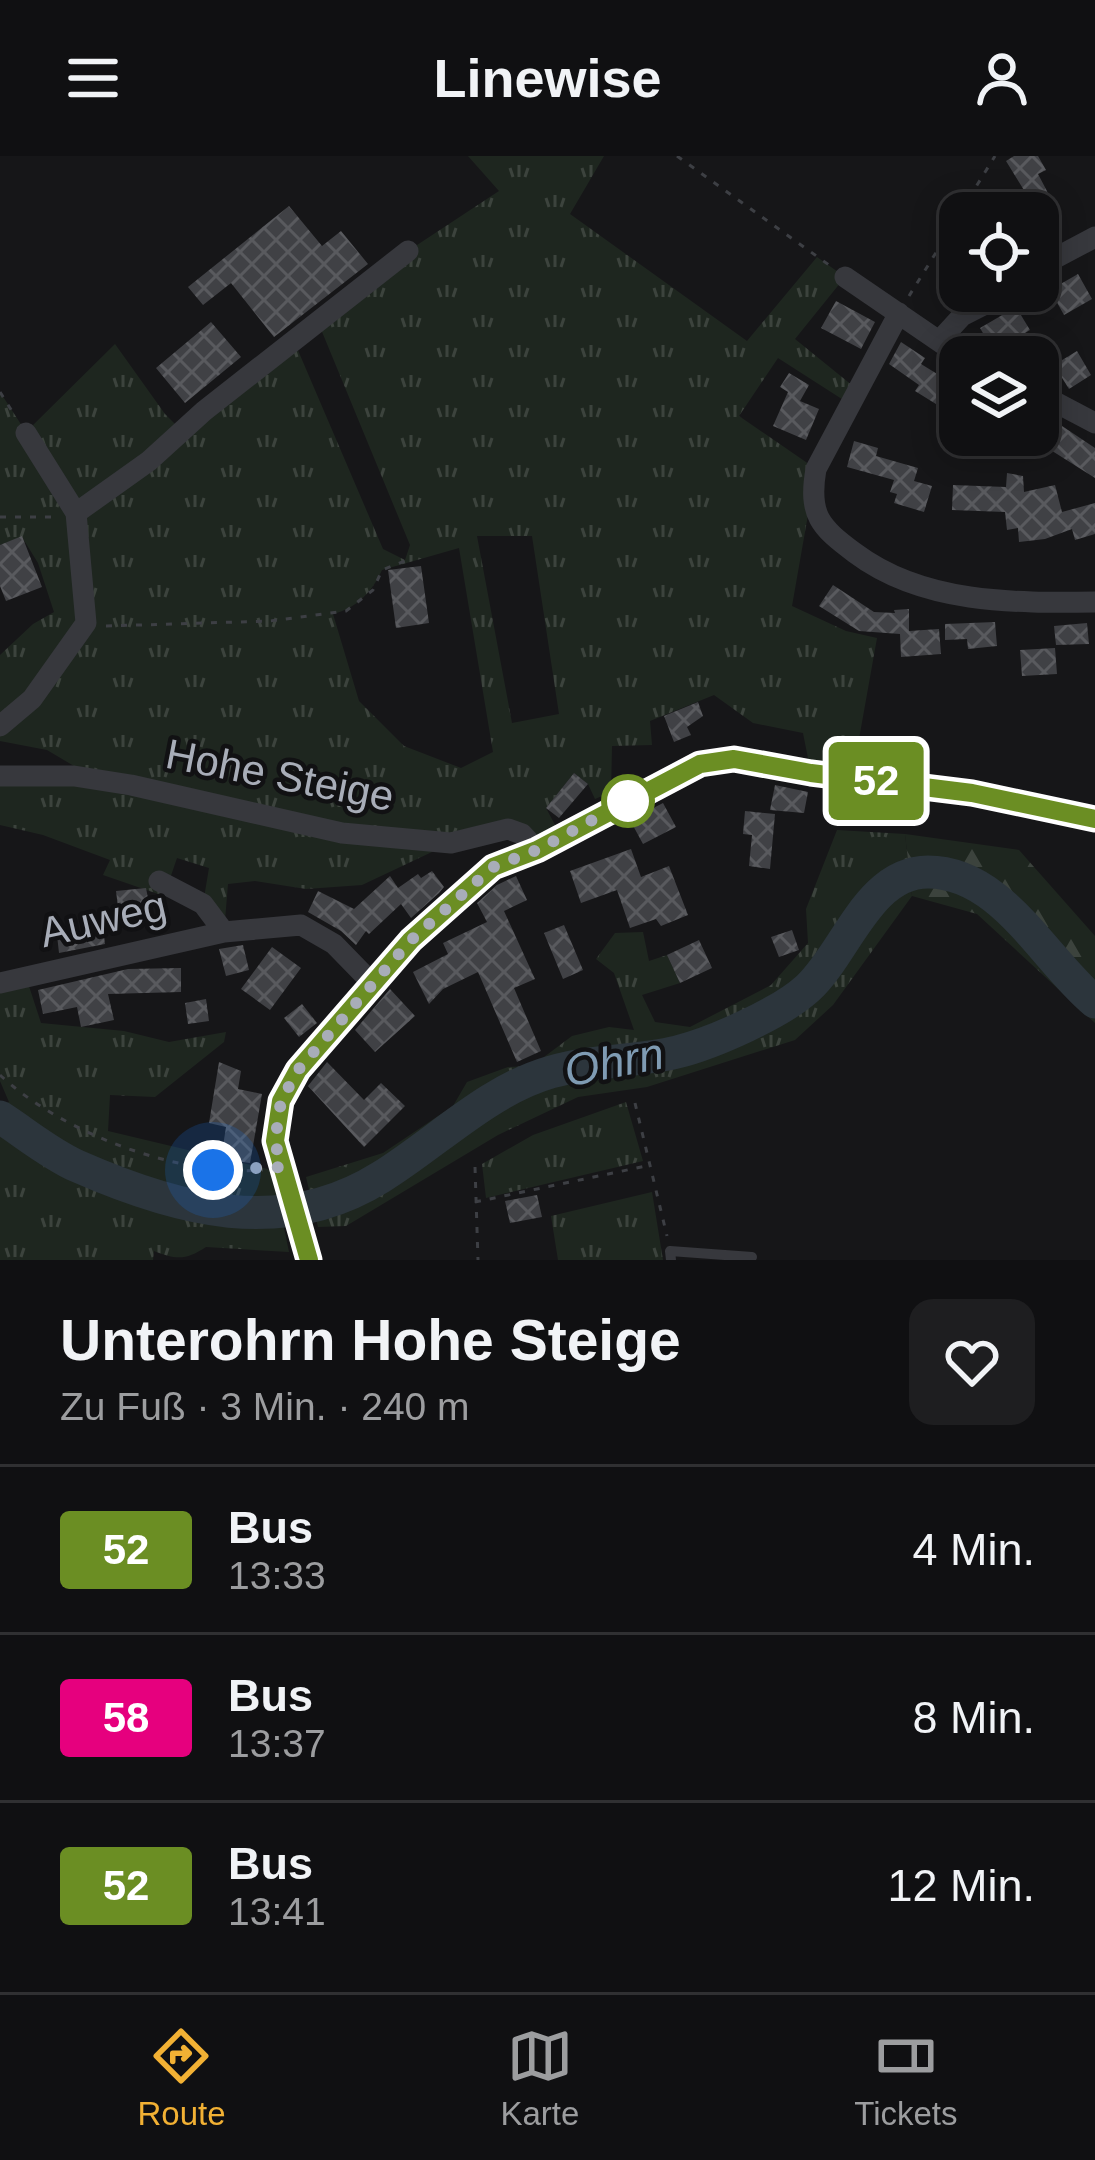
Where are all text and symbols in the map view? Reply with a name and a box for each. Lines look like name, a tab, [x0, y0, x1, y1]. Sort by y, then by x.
icon: menu	[60, 45, 126, 111]
icon: person	[969, 45, 1035, 111]
text: Linewise	[433, 48, 662, 108]
map controls	[939, 192, 1059, 456]
button: locate	[939, 192, 1059, 312]
button: layers	[939, 336, 1059, 456]
street label: Hohe Steige	[162, 730, 398, 820]
line badge: 52	[822, 742, 930, 820]
text: 52	[853, 757, 899, 804]
unlabelled marker	[603, 776, 653, 826]
street label: Auweg	[35, 882, 171, 956]
water label: Ohrn	[560, 1027, 668, 1097]
your location	[183, 1140, 243, 1200]
button: heart	[909, 1299, 1035, 1425]
text: Unterohrn Hohe Steige	[60, 1308, 681, 1372]
text: Zu Fuß · 3 Min. · 240 m	[60, 1385, 470, 1428]
text: Bus	[228, 1502, 313, 1553]
text: 4 Min.	[912, 1524, 1035, 1575]
text: 52	[103, 1526, 149, 1573]
text: 13:33	[228, 1554, 326, 1597]
text: Bus	[228, 1670, 313, 1721]
text: 8 Min.	[912, 1692, 1035, 1743]
text: 58	[103, 1694, 149, 1741]
text: 13:37	[228, 1722, 326, 1765]
text: Bus	[228, 1838, 313, 1889]
text: 12 Min.	[887, 1860, 1035, 1911]
text: 52	[103, 1862, 149, 1909]
text: 13:41	[228, 1890, 326, 1933]
tab: Route	[137, 2023, 226, 2133]
tab: Karte	[500, 2023, 579, 2133]
tab: Tickets	[854, 2023, 958, 2133]

